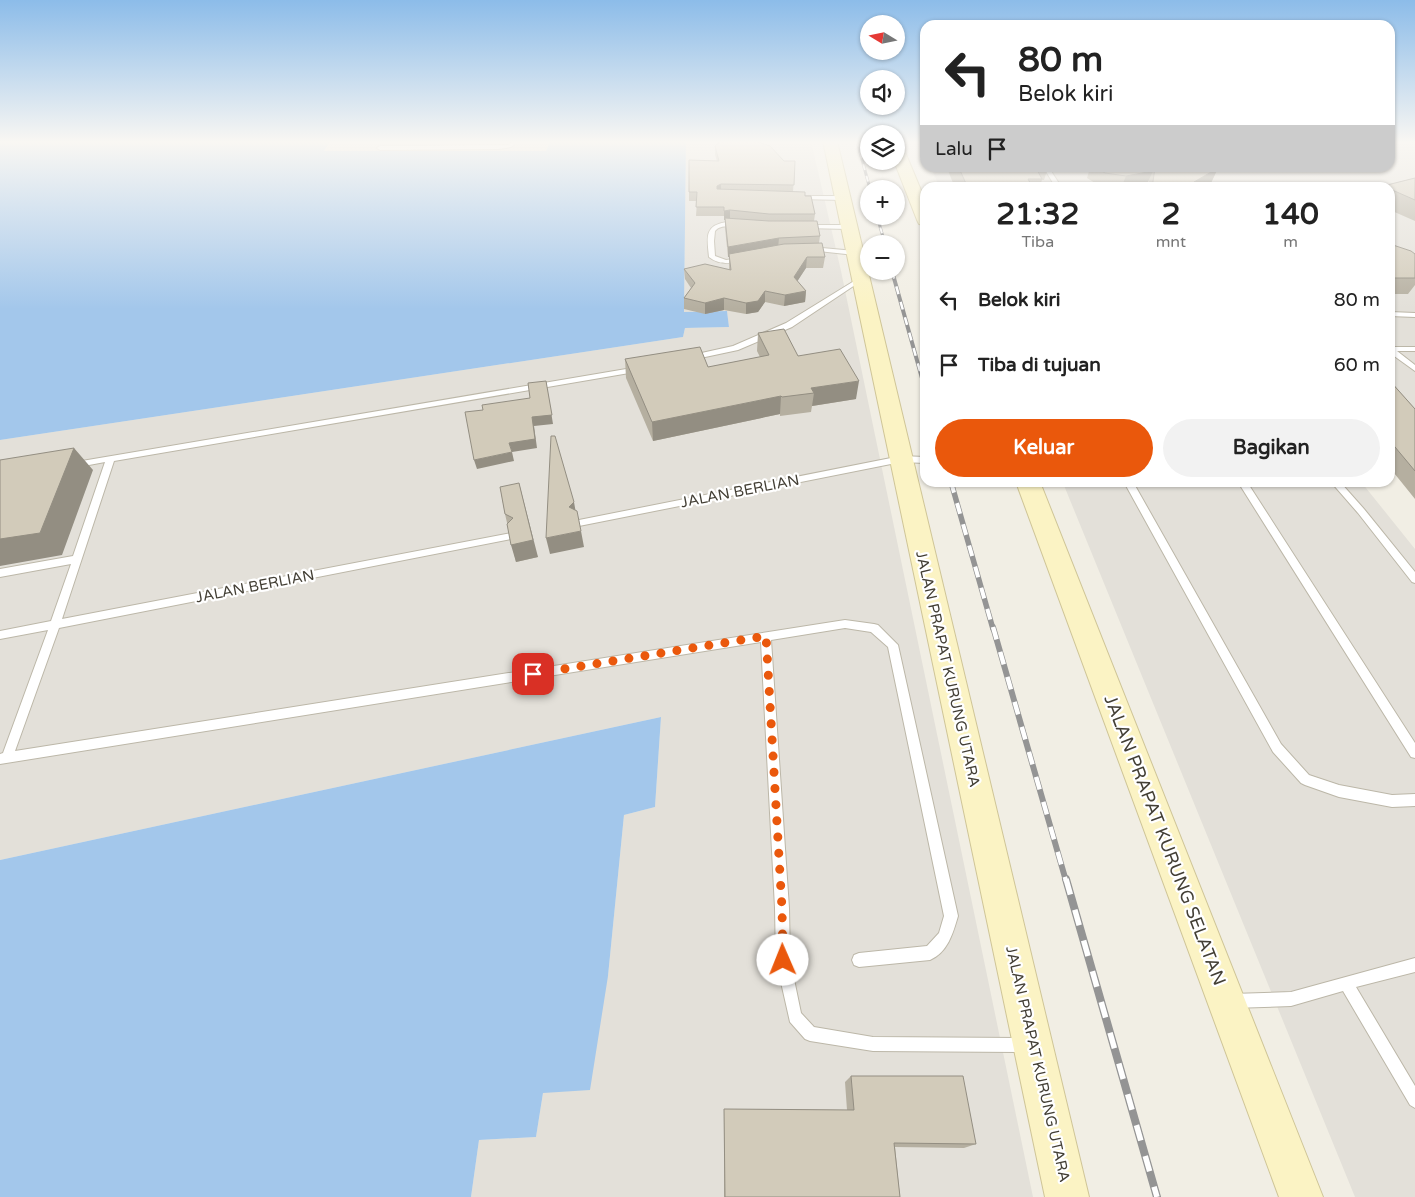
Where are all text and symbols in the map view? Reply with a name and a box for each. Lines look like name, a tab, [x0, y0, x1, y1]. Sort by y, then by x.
north arrow	[860, 15, 905, 60]
map controls	[860, 15, 905, 280]
text: 80 m	[1018, 39, 1103, 81]
icon: left	[935, 40, 1000, 105]
button: sound	[860, 70, 905, 115]
text: Belok kiri	[1018, 81, 1114, 107]
button: layers	[860, 125, 905, 170]
icon: arrive	[983, 135, 1011, 163]
text: Lalu	[935, 138, 973, 160]
button: +	[860, 180, 905, 225]
text: 21:32	[996, 196, 1079, 233]
text: 2	[1161, 196, 1180, 233]
text: 140	[1262, 196, 1319, 233]
text: Tiba	[1021, 232, 1054, 252]
text: mnt	[1156, 232, 1186, 252]
text: m	[1283, 232, 1298, 252]
button: −	[860, 235, 905, 280]
icon: left	[935, 286, 963, 314]
text: Belok kiri	[978, 289, 1061, 311]
text: 80 m	[1334, 289, 1380, 311]
icon: arrive	[935, 351, 963, 379]
text: Tiba di tujuan	[978, 354, 1101, 376]
text: 60 m	[1334, 354, 1380, 376]
button: Keluar	[935, 419, 1153, 477]
button: Bagikan	[1163, 419, 1380, 477]
street label: JALAN BERLIAN	[679, 471, 801, 511]
street label: JALAN PRAPAT KURUNG UTARA	[912, 549, 984, 789]
street label: JALAN BERLIAN	[194, 566, 316, 606]
pin	[512, 653, 554, 695]
icon: arrive	[519, 660, 547, 688]
street label: JALAN PRAPAT KURUNG SELATAN	[1099, 692, 1231, 988]
position arrow	[756, 933, 808, 985]
street label: JALAN PRAPAT KURUNG UTARA	[1002, 944, 1074, 1184]

